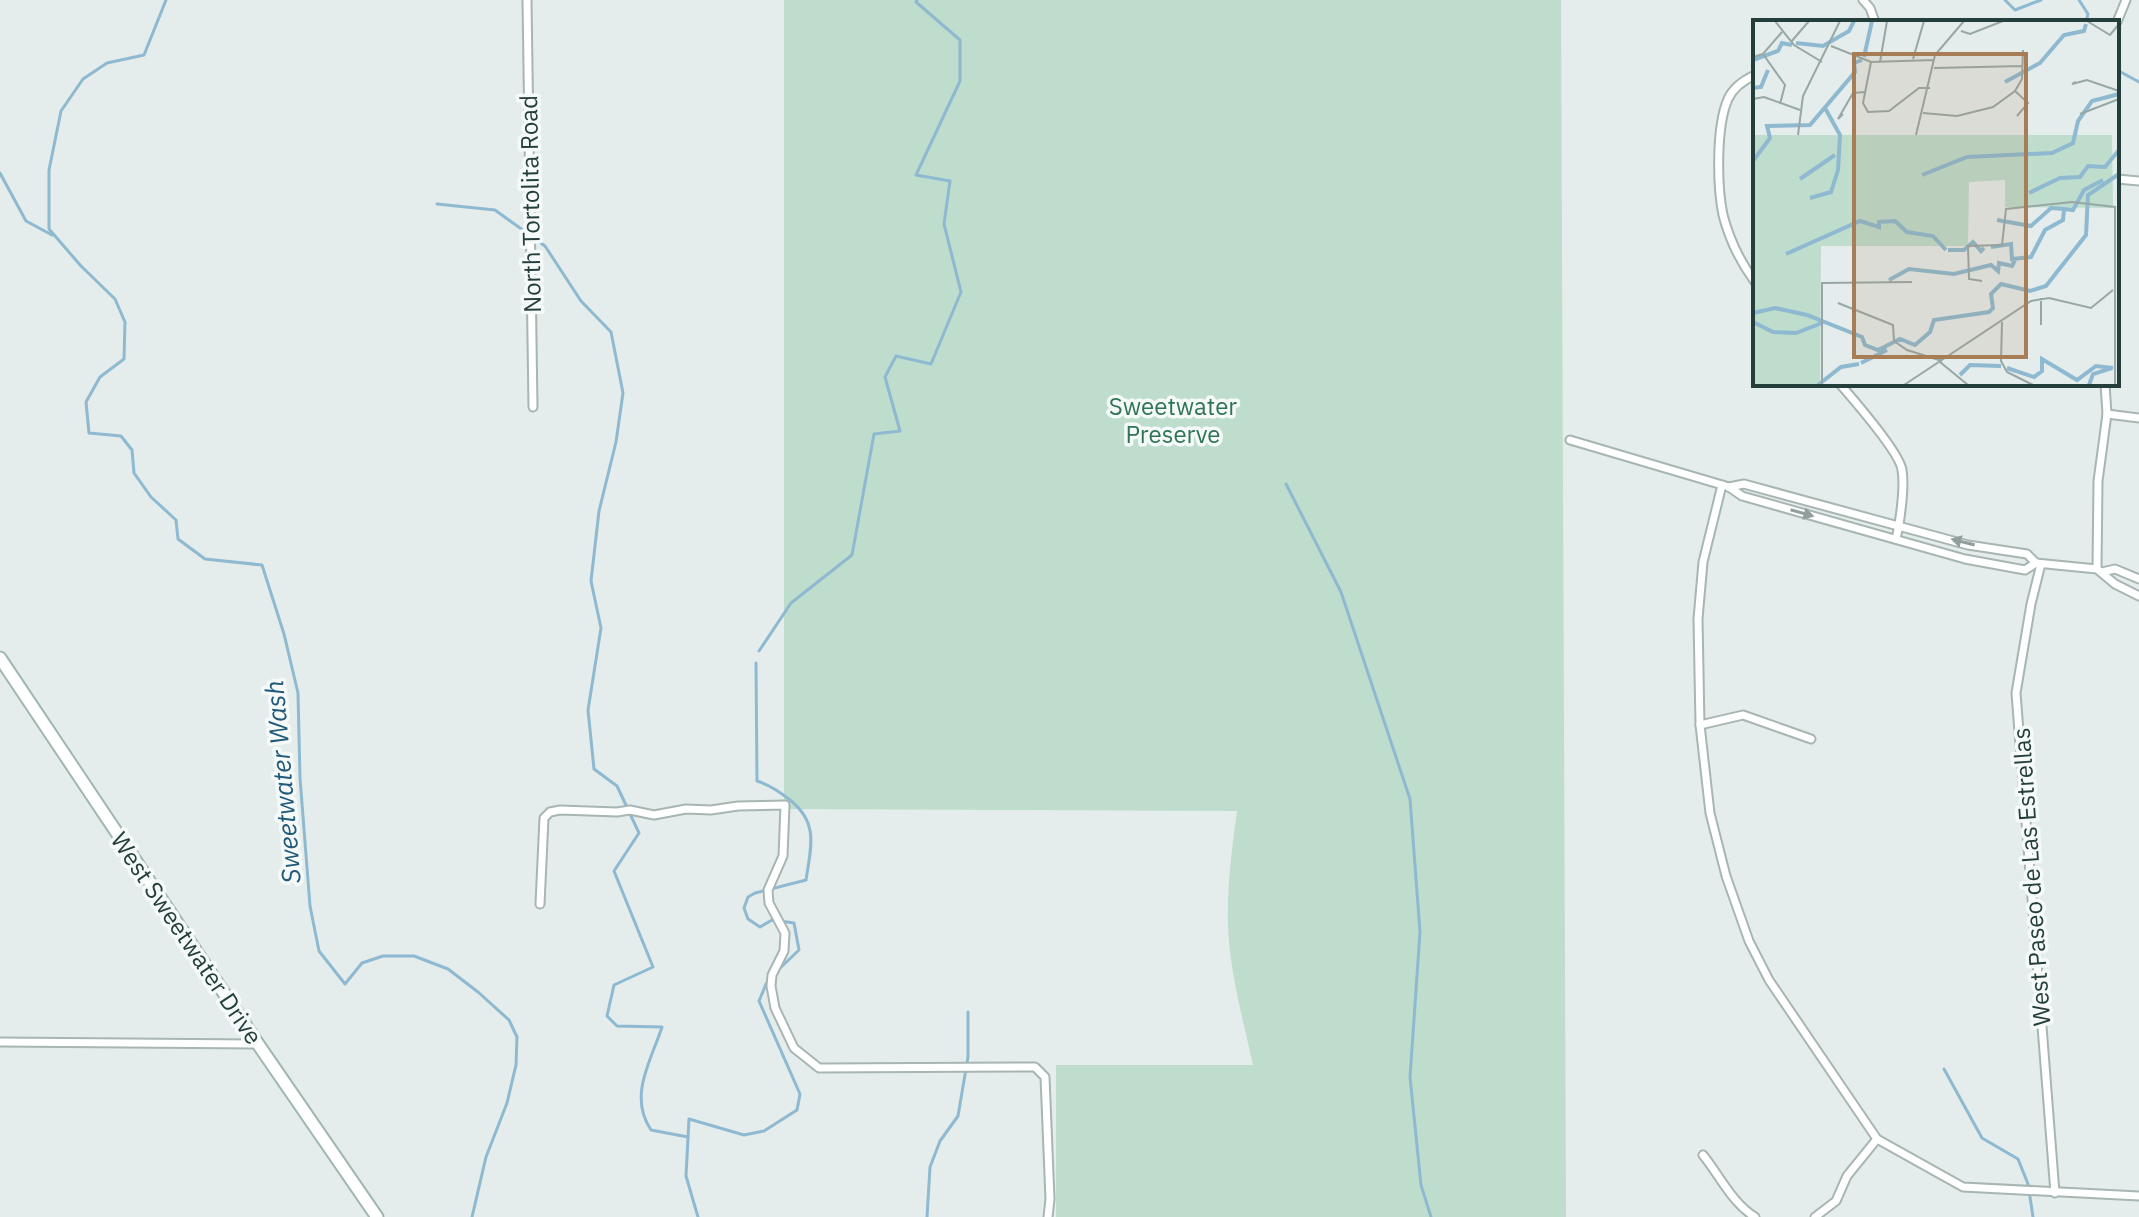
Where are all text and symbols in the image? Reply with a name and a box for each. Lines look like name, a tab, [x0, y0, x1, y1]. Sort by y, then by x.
inset map	[1753, 20, 2119, 386]
street label: North Tortolita Road	[512, 95, 548, 313]
park label: Sweetwater Preserve	[1109, 390, 1237, 450]
one-way arrow	[1790, 507, 1814, 520]
one-way arrow	[1950, 536, 1975, 548]
water label: Sweetwater Wash	[256, 679, 308, 885]
street label: West Paseo de Las Estrellas	[2005, 727, 2057, 1027]
street label: West Sweetwater Drive	[104, 826, 270, 1050]

